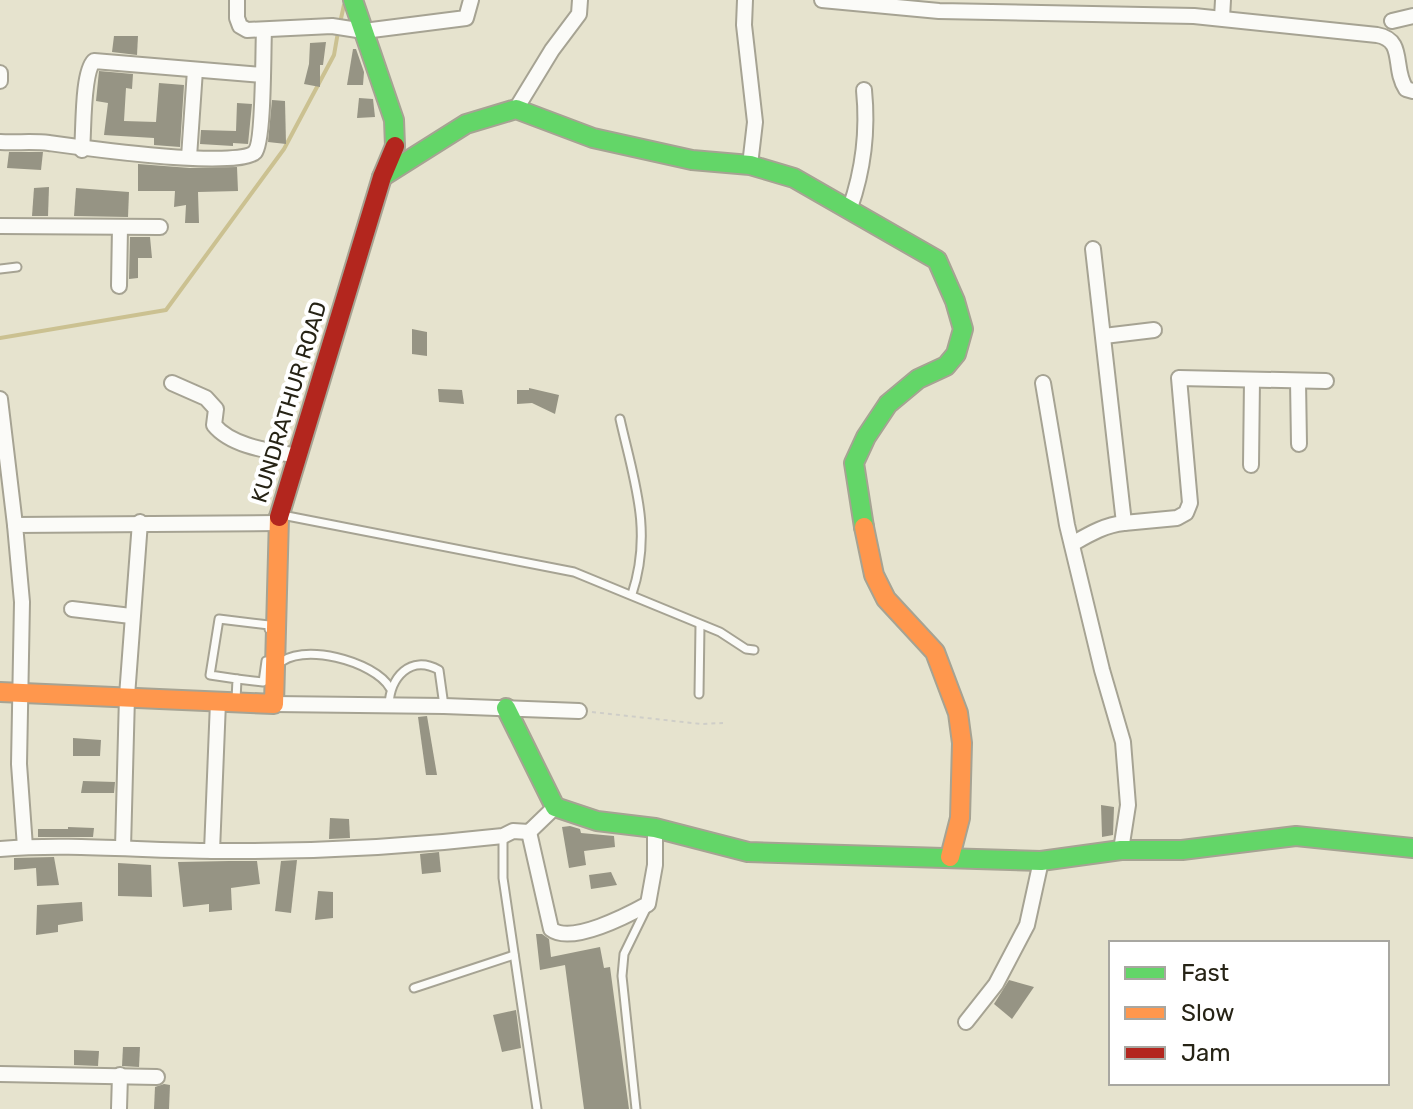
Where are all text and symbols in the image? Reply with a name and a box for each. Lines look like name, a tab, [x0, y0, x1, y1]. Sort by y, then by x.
street label: KUNDRATHUR ROAD	[246, 298, 332, 506]
legend	[1109, 941, 1389, 1085]
text: Fast	[1181, 959, 1229, 987]
text: Slow	[1181, 999, 1234, 1027]
text: Jam	[1181, 1039, 1231, 1067]

